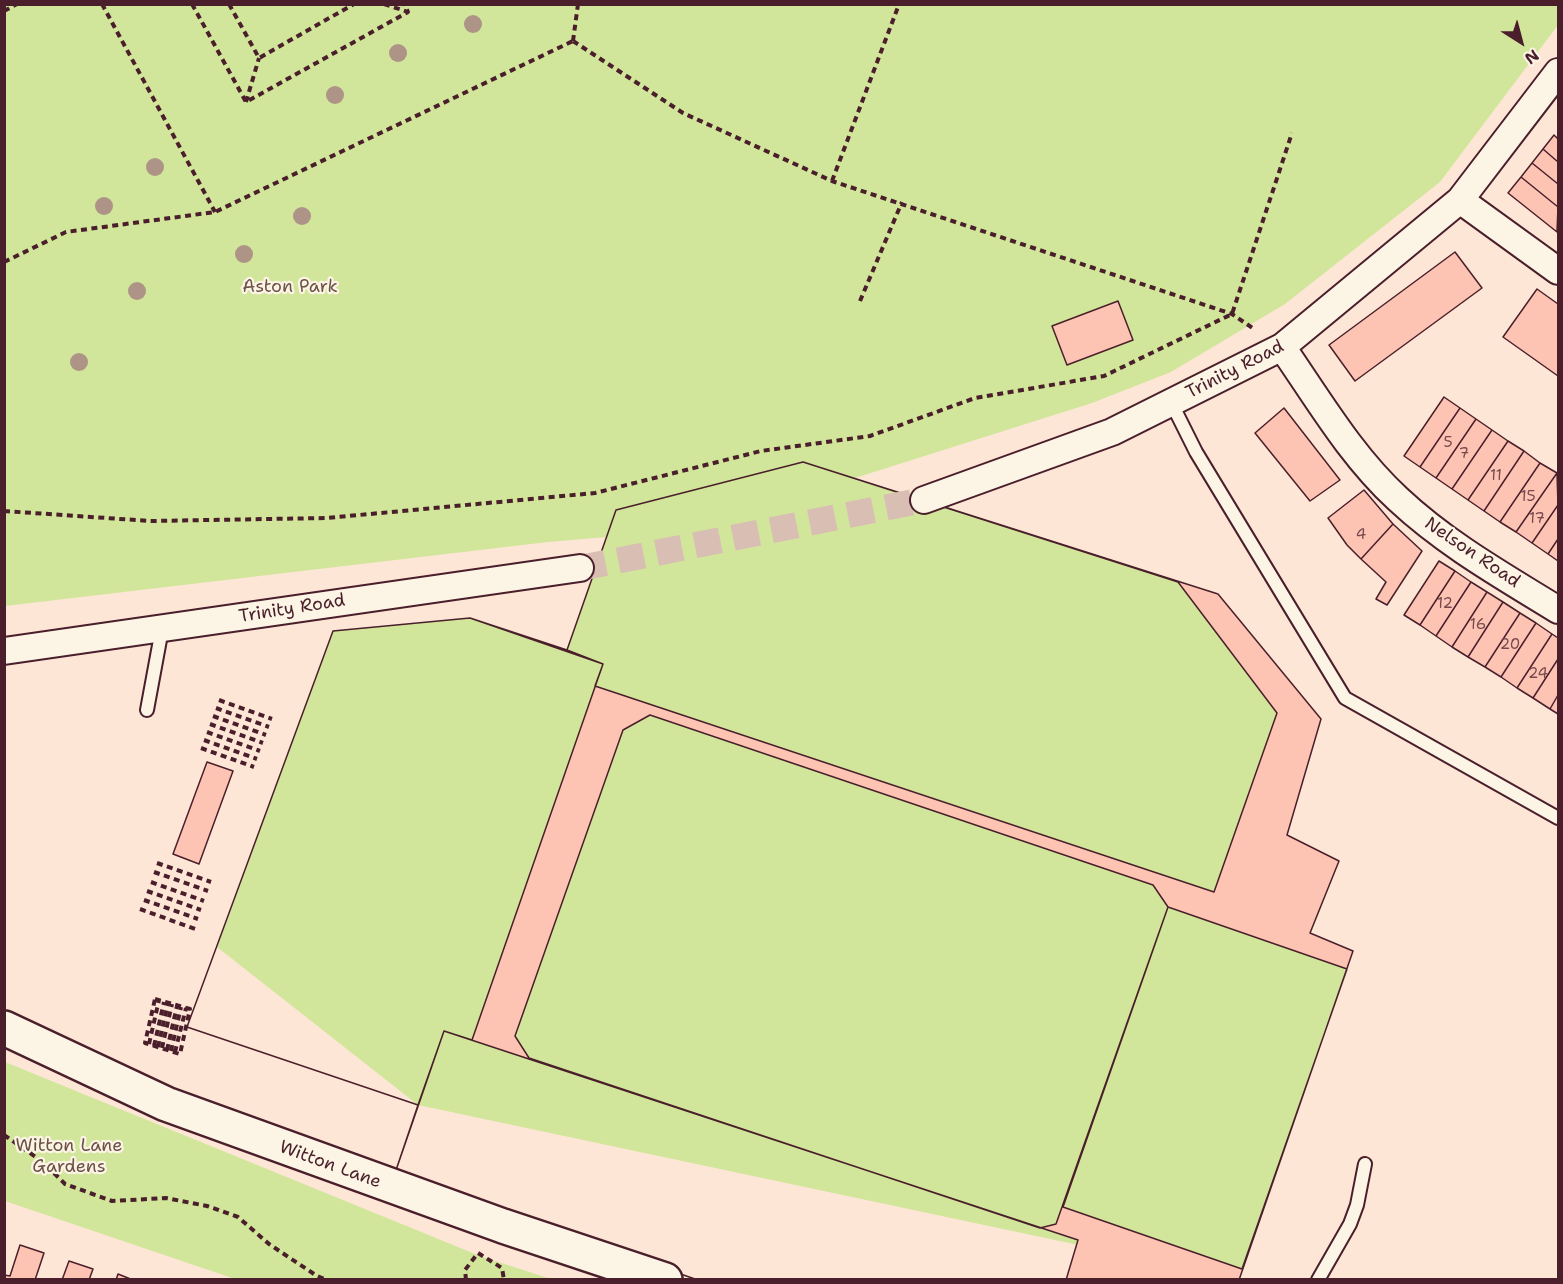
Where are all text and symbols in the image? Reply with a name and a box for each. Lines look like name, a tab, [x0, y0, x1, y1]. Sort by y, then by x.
north arrow	[1491, 12, 1551, 72]
text: N	[1521, 45, 1543, 69]
park label: Aston Park	[242, 276, 338, 298]
street label: Trinity Road	[1182, 336, 1288, 404]
house number: 5	[1443, 434, 1453, 452]
house number: 7	[1459, 445, 1469, 463]
house number: 11	[1490, 467, 1502, 485]
house number: 15	[1520, 488, 1536, 506]
house number: 17	[1529, 510, 1545, 528]
street label: Nelson Road	[1420, 513, 1524, 593]
house number: 4	[1356, 526, 1366, 544]
street label: Trinity Road	[237, 590, 347, 628]
house number: 12	[1437, 595, 1453, 613]
house number: 16	[1470, 616, 1486, 634]
house number: 20	[1500, 636, 1520, 654]
house number: 24	[1528, 665, 1548, 683]
park label: Witton Lane Gardens	[16, 1135, 122, 1178]
street label: Witton Lane	[276, 1137, 384, 1193]

